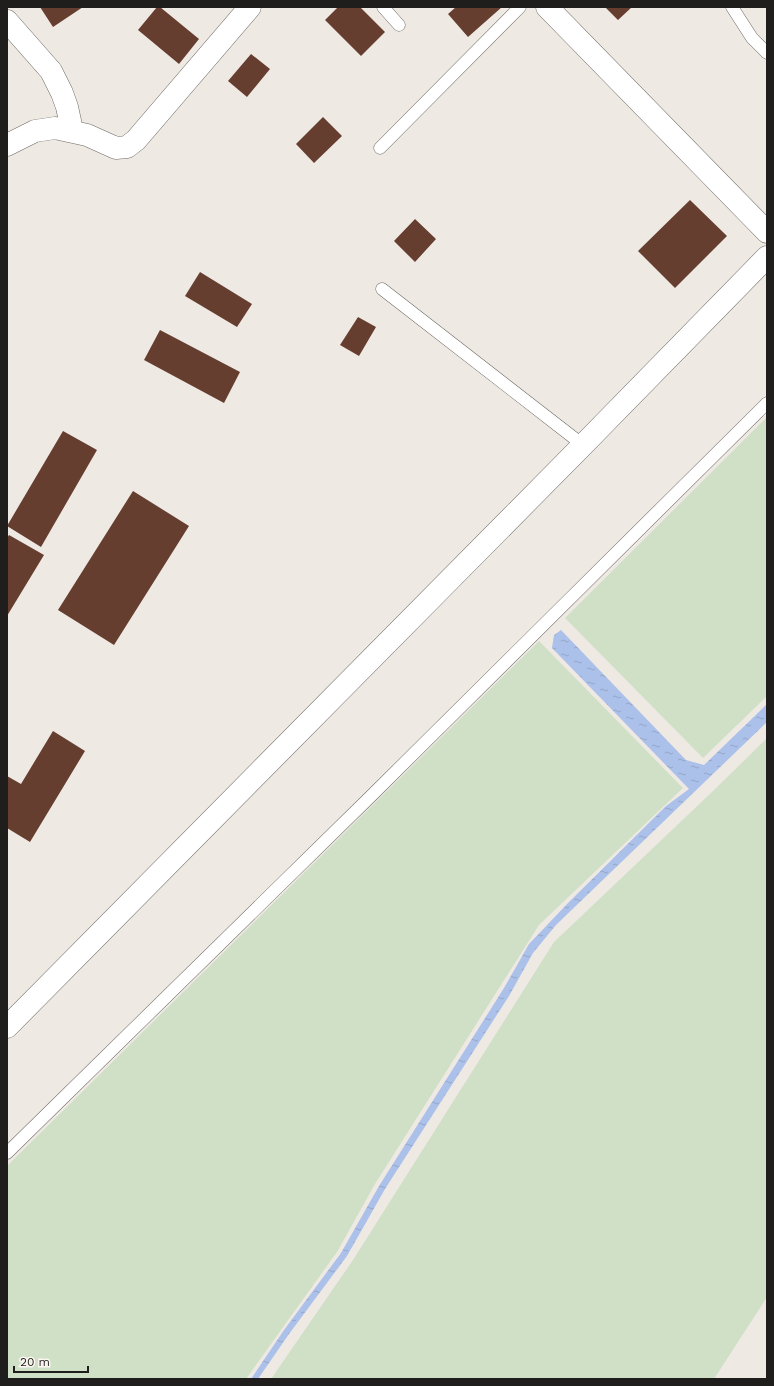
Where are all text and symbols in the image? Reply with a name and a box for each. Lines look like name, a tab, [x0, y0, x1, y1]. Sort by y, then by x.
scale bar	[14, 1348, 88, 1374]
text: 20 m	[20, 1355, 50, 1369]

